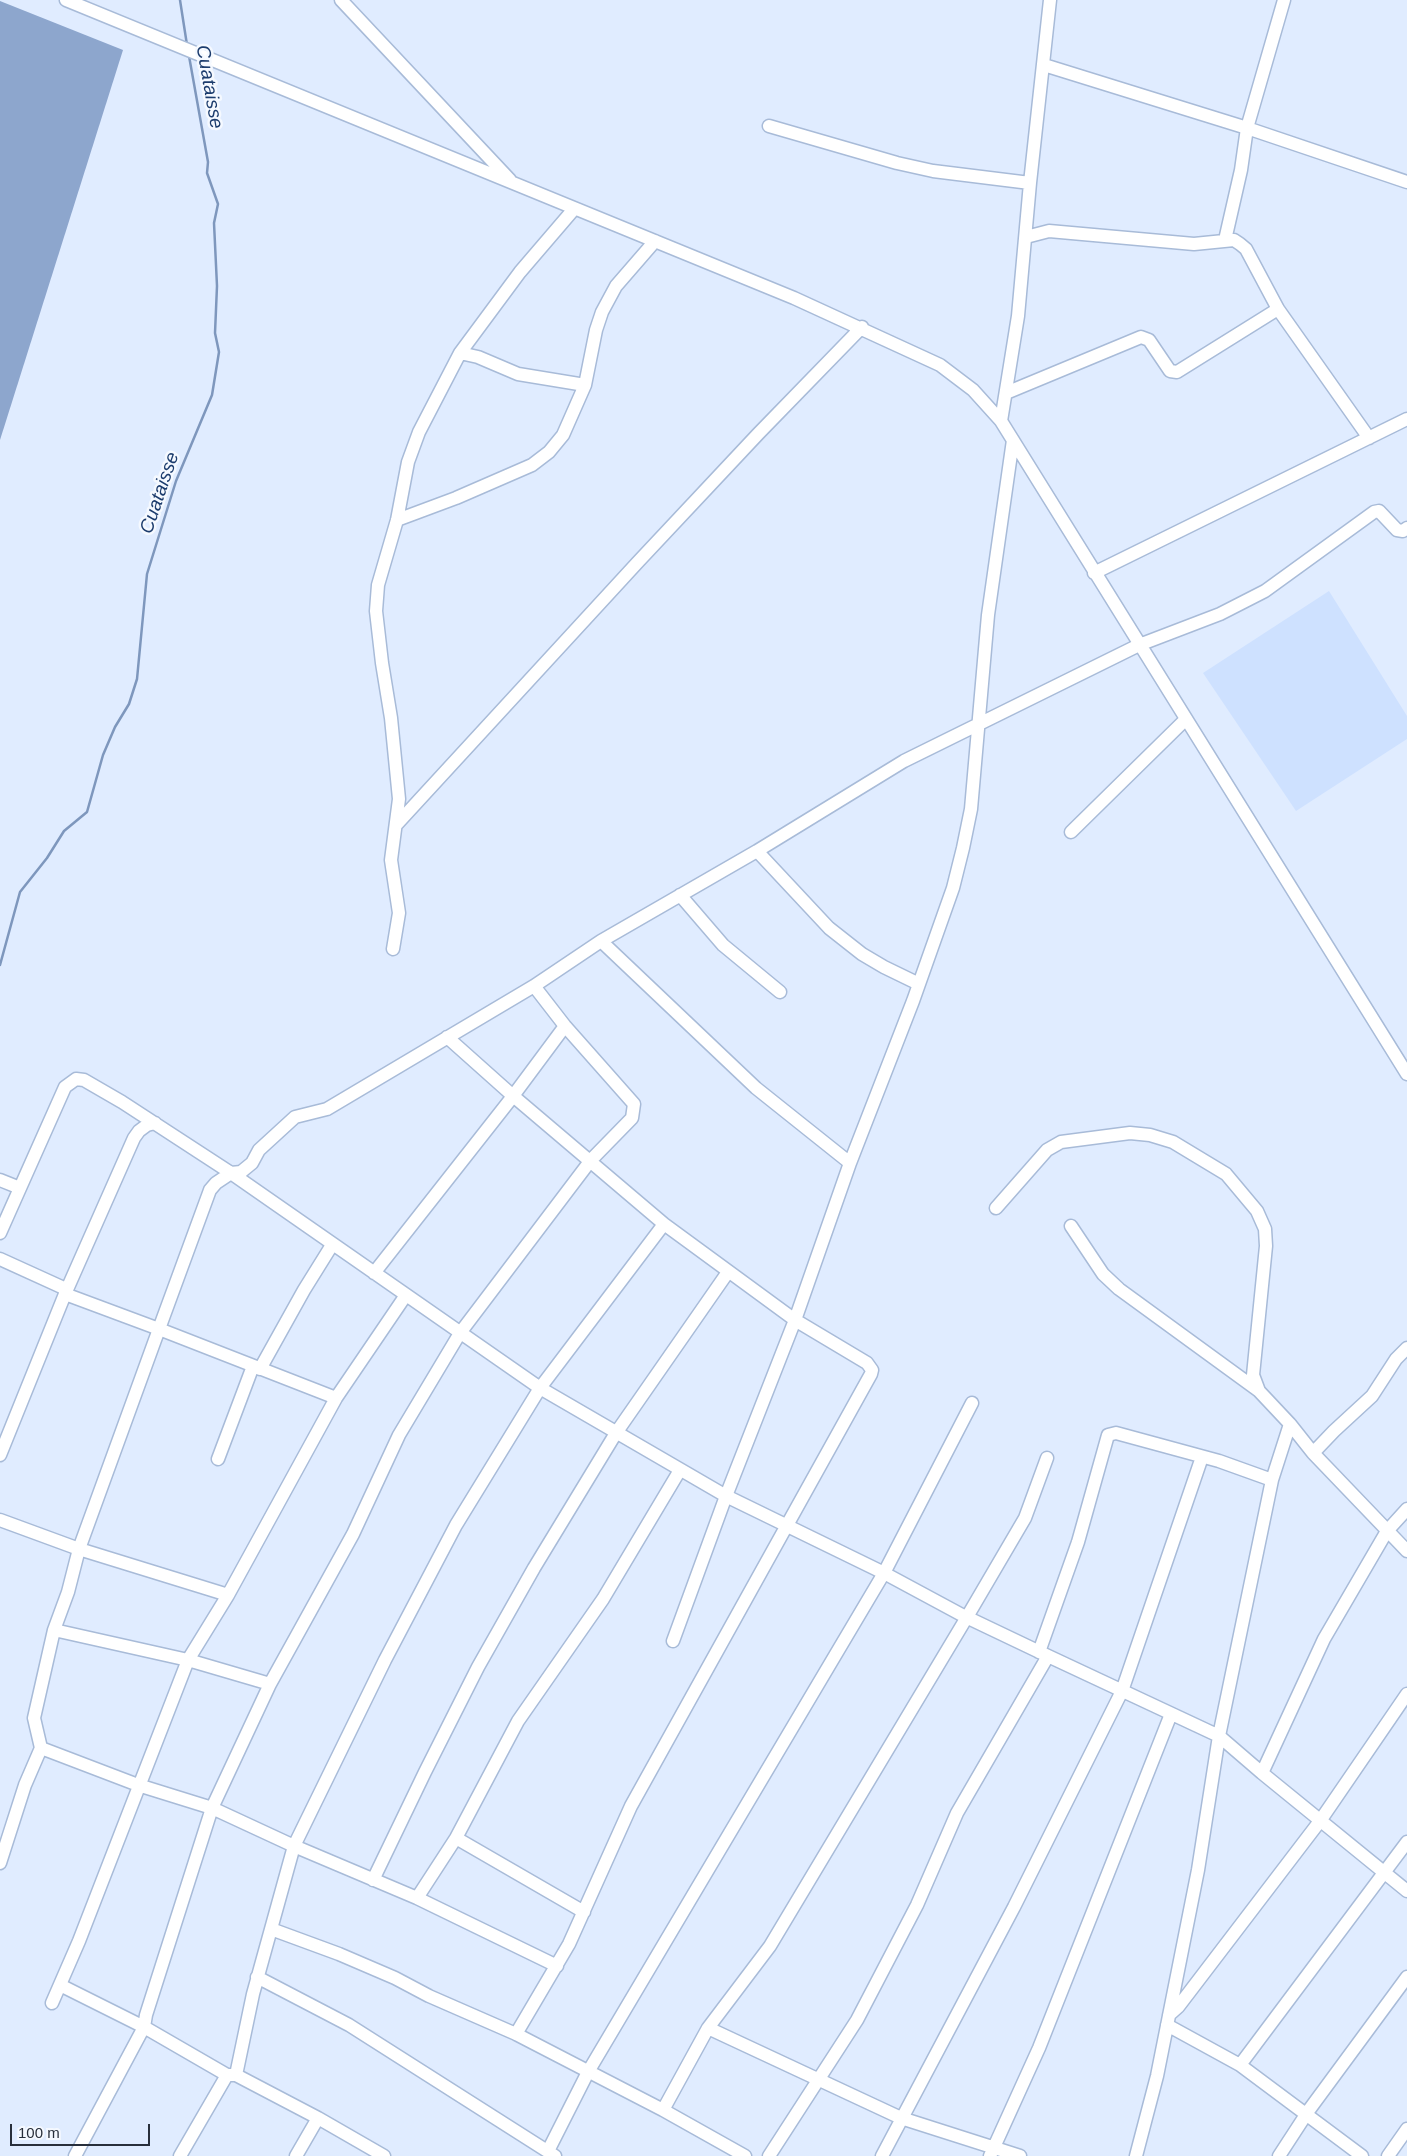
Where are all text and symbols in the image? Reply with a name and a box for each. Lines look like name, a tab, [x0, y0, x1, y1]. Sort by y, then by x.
water label: Cuataisse	[190, 43, 228, 131]
water label: Cuataisse	[135, 449, 185, 537]
scale bar	[12, 2114, 152, 2146]
text: 100 m	[18, 2124, 60, 2141]

